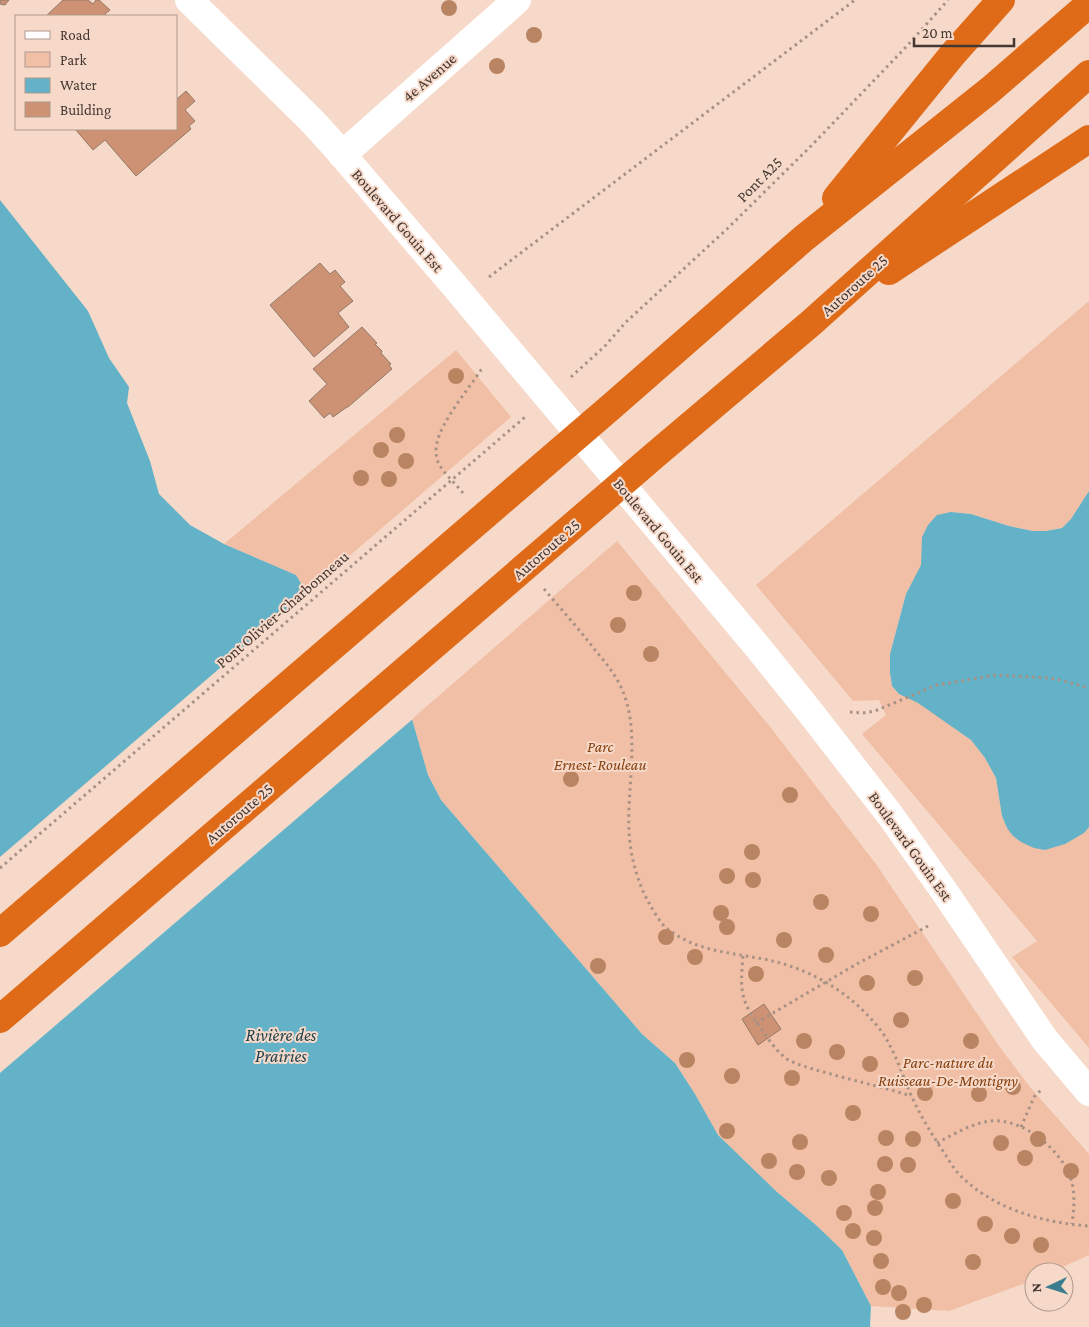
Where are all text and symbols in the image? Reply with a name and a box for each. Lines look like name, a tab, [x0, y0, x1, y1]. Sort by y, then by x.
legend	[15, 15, 178, 130]
scale bar	[914, 15, 1014, 47]
text: 20 m	[922, 25, 953, 41]
text: Road	[60, 27, 91, 43]
street label: 4e Avenue	[399, 50, 460, 105]
text: Park	[60, 52, 87, 68]
text: Water	[60, 77, 97, 93]
text: Building	[60, 102, 111, 119]
street label: Pont A25	[733, 153, 785, 205]
street label: Boulevard Gouin Est	[348, 166, 447, 276]
street label: Autoroute 25	[818, 251, 891, 319]
street label: Boulevard Gouin Est	[610, 475, 707, 586]
street label: Autoroute 25	[510, 516, 583, 583]
street label: Pont Olivier-Charbonneau	[213, 547, 352, 671]
park label: Parc Ernest-Rouleau	[554, 738, 646, 773]
street label: Autoroute 25	[203, 780, 276, 847]
street label: Boulevard Gouin Est	[865, 789, 956, 905]
water label: Rivière des Prairies	[246, 1025, 317, 1066]
park label: Parc-nature du Ruisseau-De-Montigny	[878, 1054, 1018, 1090]
north arrow	[1024, 1262, 1074, 1312]
text: N	[1028, 1282, 1044, 1293]

